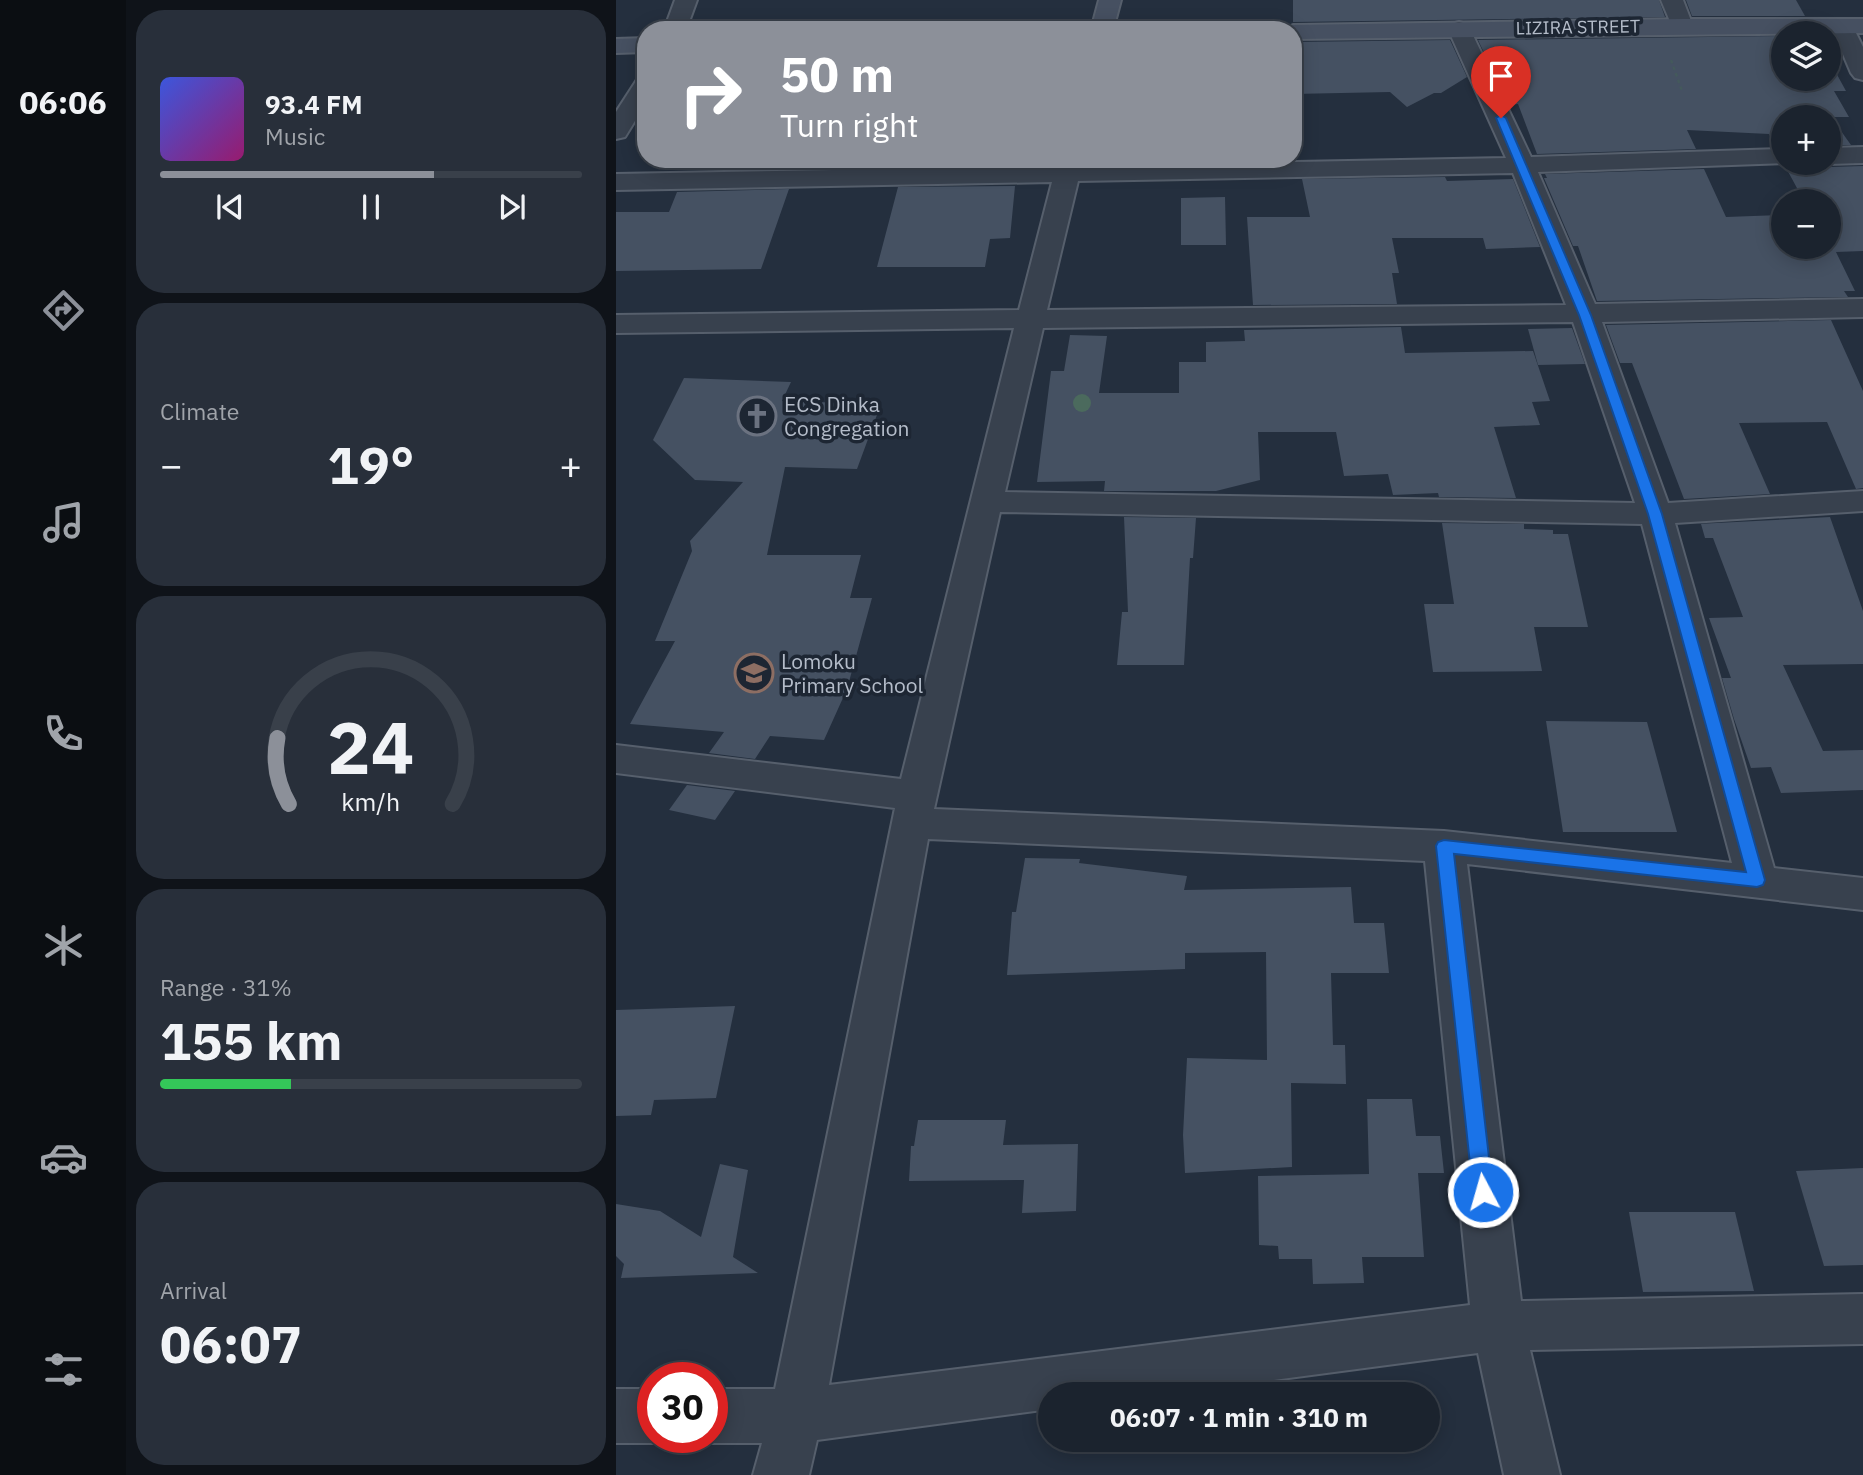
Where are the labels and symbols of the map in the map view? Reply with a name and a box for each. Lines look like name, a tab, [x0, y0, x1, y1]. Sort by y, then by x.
street label: LIZIRA STREET	[1516, 14, 1640, 40]
pin	[1471, 46, 1531, 118]
place label: ECS Dinka Congregation	[784, 390, 910, 442]
church icon: ECS Dinka Congregation	[736, 395, 778, 437]
place label: Lomoku Primary School	[781, 647, 924, 699]
school or university icon: Lomoku Primary School	[733, 652, 775, 694]
position arrow	[1446, 1155, 1520, 1229]
speed limit sign: 30	[637, 1362, 728, 1453]

